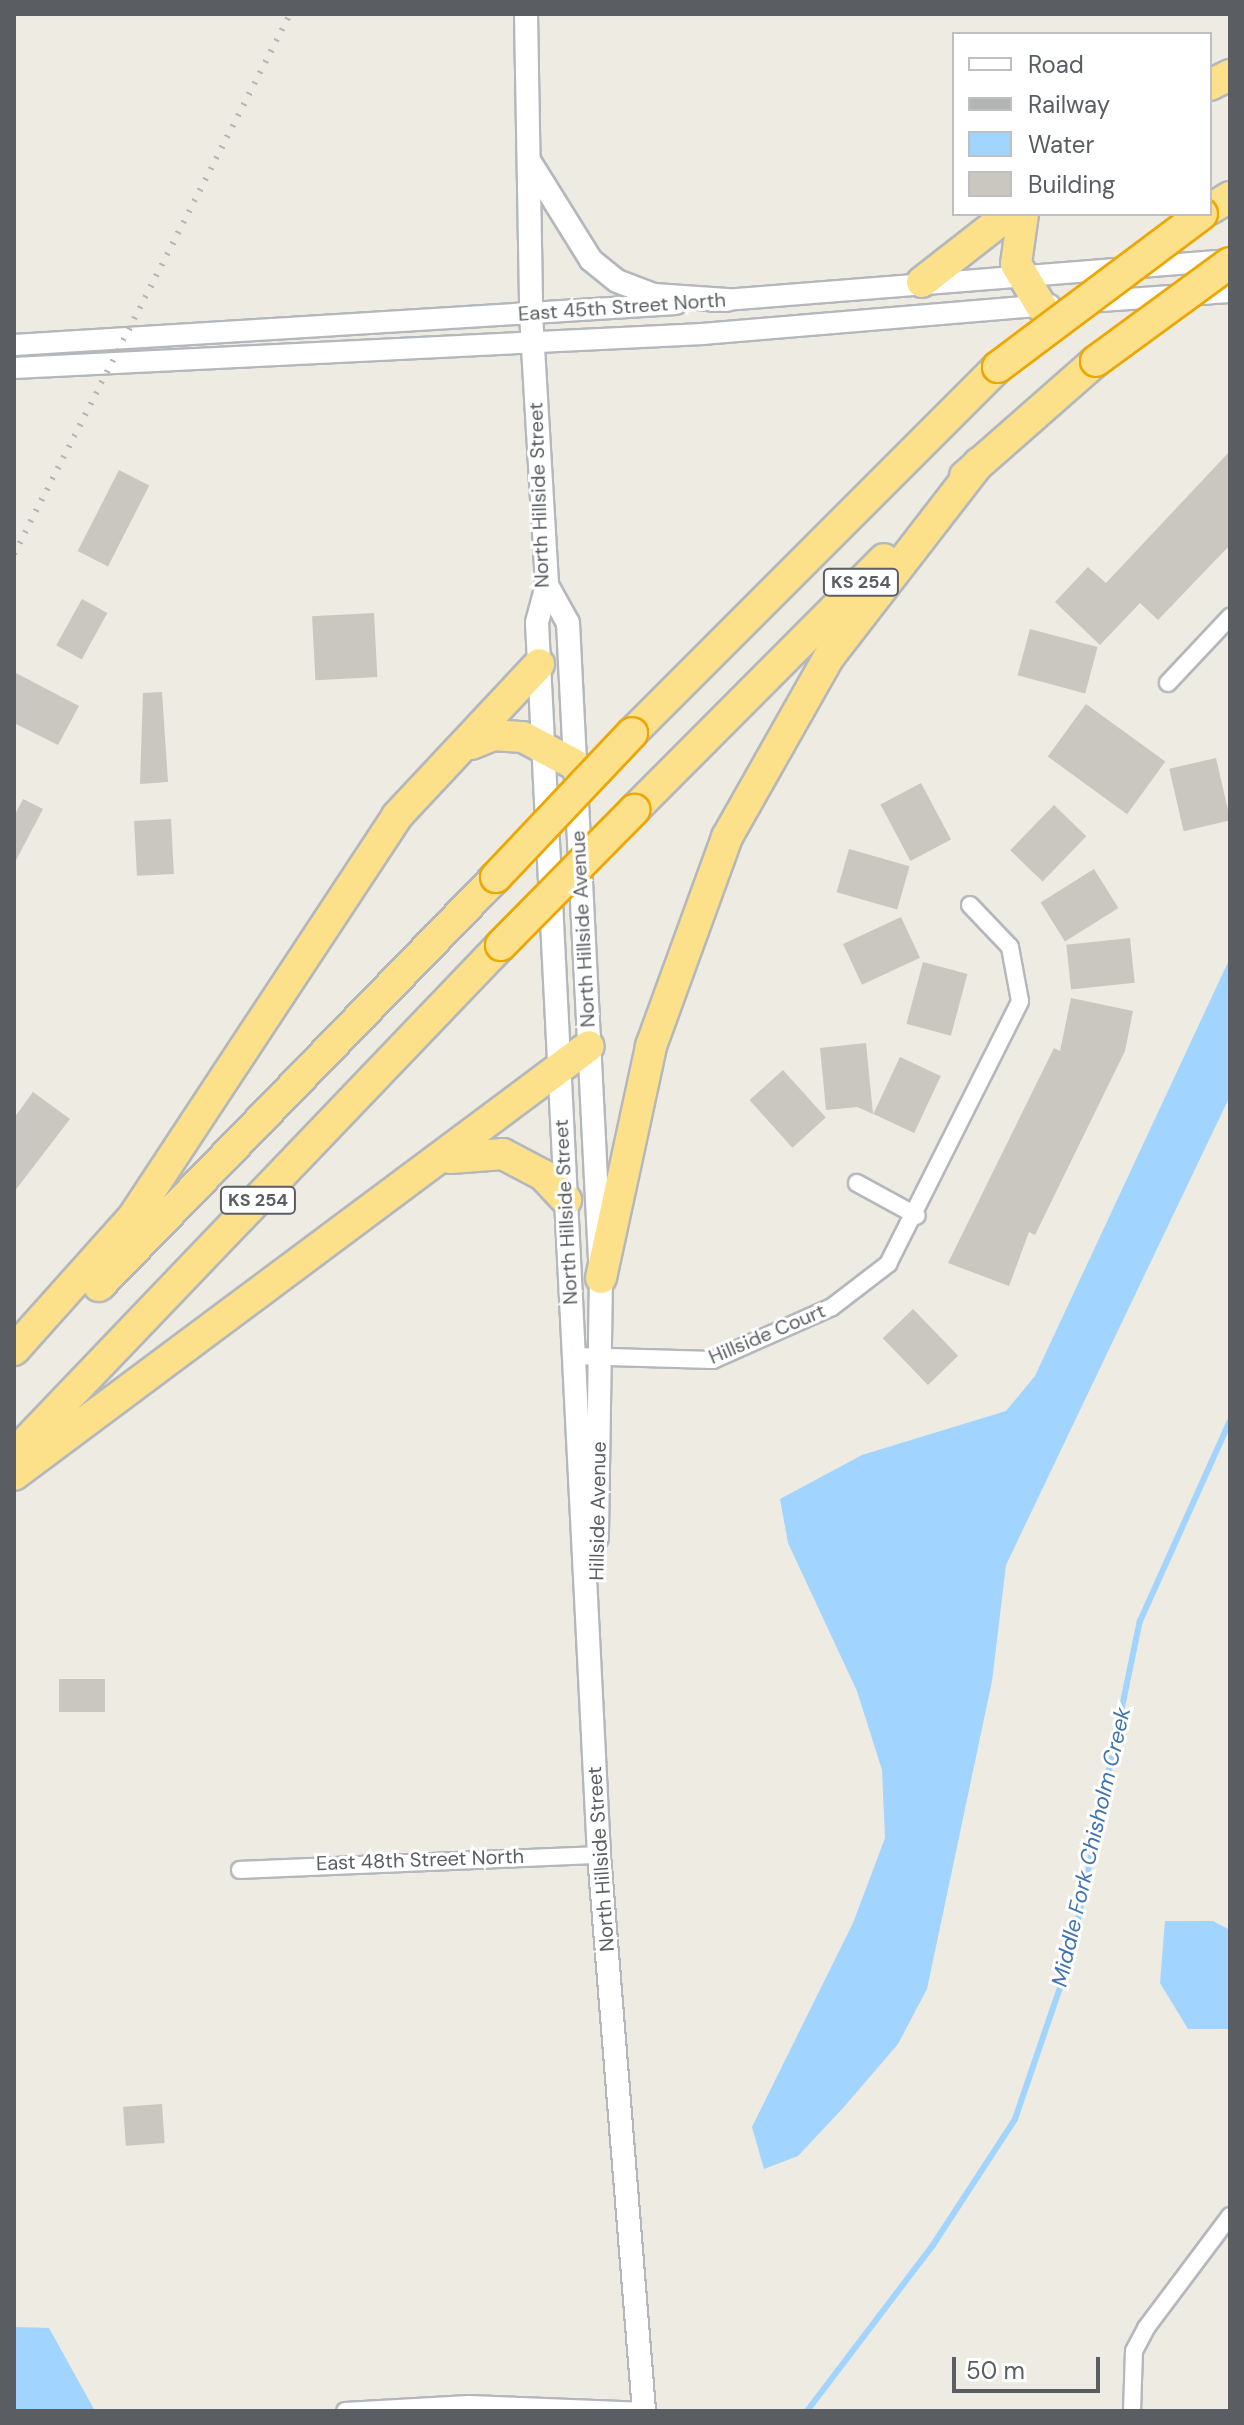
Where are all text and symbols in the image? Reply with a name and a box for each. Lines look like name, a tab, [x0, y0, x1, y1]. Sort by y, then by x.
legend	[952, 32, 1212, 216]
text: Road	[1028, 49, 1084, 80]
text: Railway	[1028, 89, 1110, 120]
text: Water	[1028, 129, 1094, 160]
text: Building	[1028, 169, 1115, 200]
street label: East 45th Street North	[517, 288, 727, 326]
street label: North Hillside Street	[524, 402, 554, 588]
road number: KS 254	[821, 568, 901, 596]
street label: North Hillside Avenue	[566, 830, 600, 1028]
street label: North Hillside Street	[549, 1119, 583, 1305]
road number: KS 254	[218, 1186, 298, 1214]
street label: Hillside Court	[705, 1299, 829, 1369]
street label: Hillside Avenue	[585, 1441, 611, 1581]
water label: Middle Fork Chisholm Creek	[1046, 1705, 1136, 1989]
street label: North Hillside Street	[583, 1765, 619, 1953]
street label: East 48th Street North	[315, 1844, 525, 1876]
scale bar	[956, 2341, 1104, 2391]
text: 50 m	[966, 2355, 1025, 2386]

